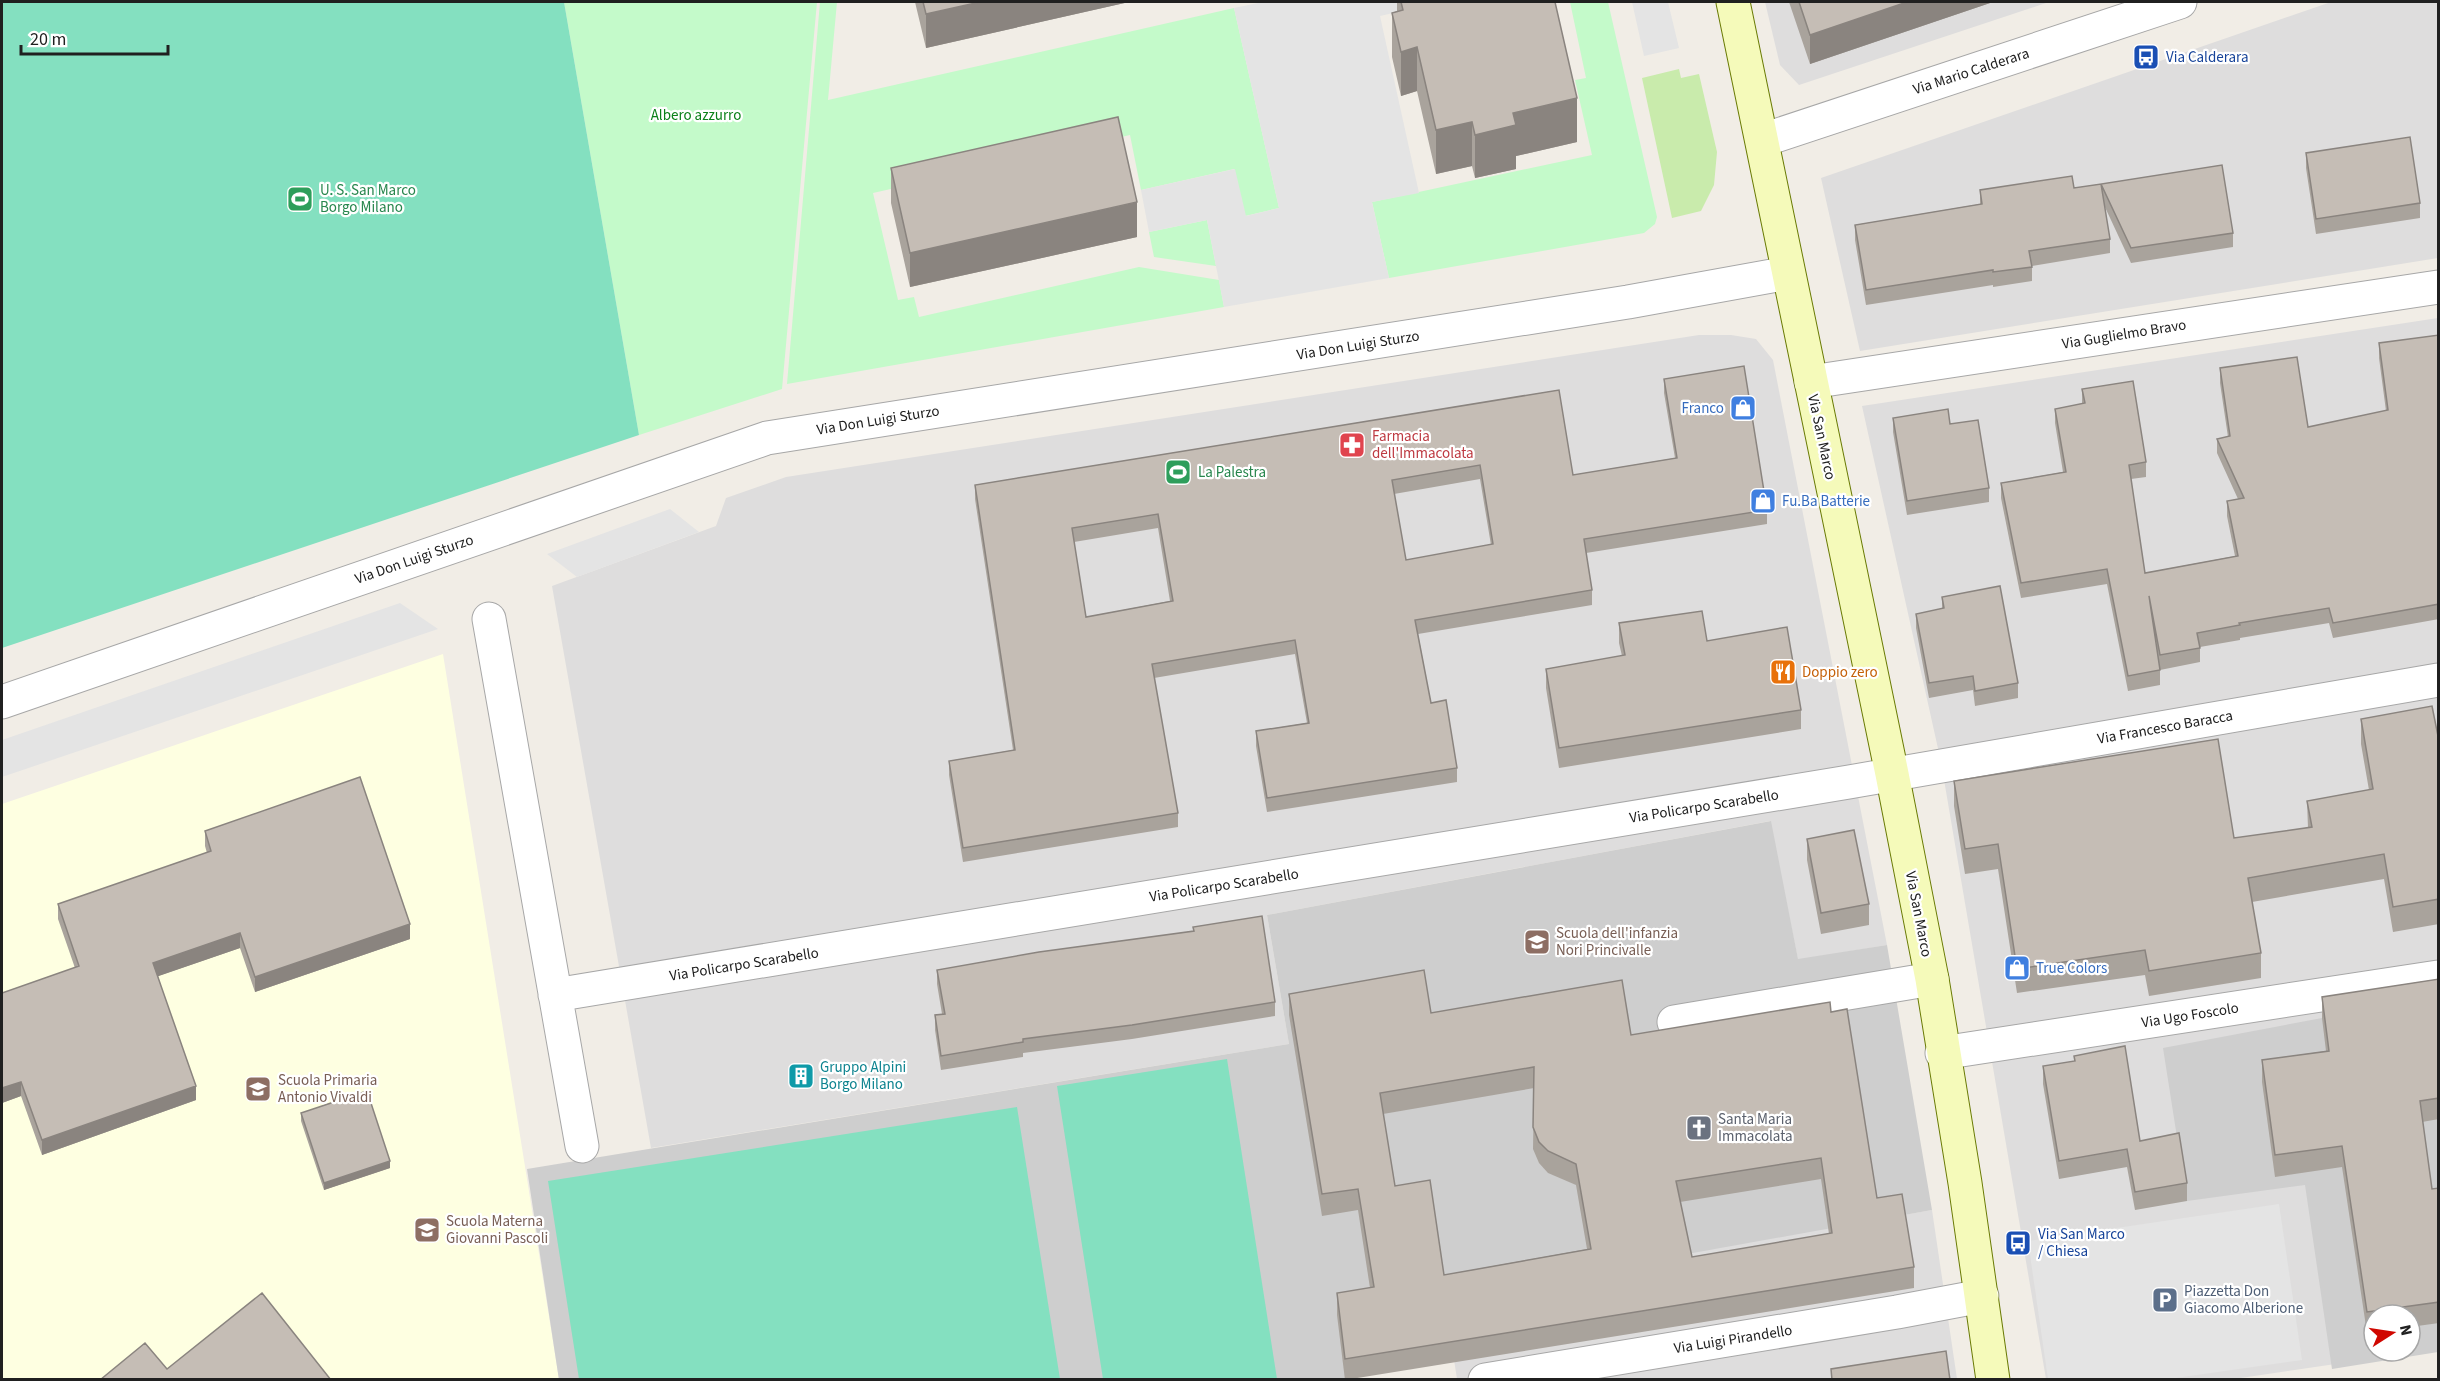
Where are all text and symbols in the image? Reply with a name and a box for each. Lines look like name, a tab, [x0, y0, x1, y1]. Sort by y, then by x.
scale bar	[21, 18, 168, 56]
text: 20 m	[30, 27, 66, 52]
bus stop icon: Via Calderara	[2131, 42, 2161, 72]
street label: Via Mario Calderara	[1910, 43, 2032, 100]
place label: Via Calderara	[2166, 47, 2249, 68]
park label: Albero azzurro	[651, 105, 741, 126]
place label: U. S. San Marco Borgo Milano	[320, 180, 416, 218]
sports icon: U. S. San Marco Borgo Milano	[285, 184, 315, 214]
street label: Via Guglielmo Bravo	[2060, 314, 2188, 355]
street label: Via Don Luigi Sturzo	[1295, 325, 1421, 366]
street label: Via San Marco	[1802, 392, 1841, 482]
shop icon: Franco	[1728, 393, 1758, 423]
place label: Franco	[1682, 398, 1724, 419]
street label: Via Don Luigi Sturzo	[815, 400, 941, 441]
place label: Farmacia dell'Immacolata	[1372, 426, 1474, 464]
pharmacy icon: Farmacia dell'Immacolata	[1337, 430, 1367, 460]
sports icon: La Palestra	[1163, 457, 1193, 487]
place label: La Palestra	[1198, 462, 1266, 483]
shop icon: Fu.Ba Batterie	[1748, 486, 1778, 516]
place label: Fu.Ba Batterie	[1782, 491, 1870, 512]
street label: Via Don Luigi Sturzo	[352, 529, 476, 590]
restaurant icon: Doppio zero	[1768, 657, 1798, 687]
place label: Doppio zero	[1802, 662, 1878, 683]
street label: Via Francesco Baracca	[2096, 705, 2234, 750]
street label: Via Policarpo Scarabello	[1628, 784, 1780, 829]
street label: Via Policarpo Scarabello	[1148, 863, 1300, 908]
street label: Via San Marco	[1900, 869, 1937, 959]
place label: Scuola dell'infanzia Nori Princivalle	[1556, 923, 1678, 961]
school or university icon: Scuola dell'infanzia Nori Princivalle	[1522, 927, 1552, 957]
street label: Via Policarpo Scarabello	[668, 942, 820, 987]
shop icon: True Colors	[2002, 953, 2032, 983]
place label: True Colors	[2036, 958, 2107, 979]
street label: Via Ugo Foscolo	[2140, 997, 2240, 1034]
place label: Gruppo Alpini Borgo Milano	[820, 1057, 906, 1095]
building icon: Gruppo Alpini Borgo Milano	[786, 1061, 816, 1091]
place label: Scuola Primaria Antonio Vivaldi	[278, 1070, 377, 1108]
school or university icon: Scuola Primaria Antonio Vivaldi	[243, 1074, 273, 1104]
place label: Santa Maria Immacolata	[1718, 1109, 1793, 1147]
church icon: Santa Maria Immacolata	[1684, 1113, 1714, 1143]
place label: Scuola Materna Giovanni Pascoli	[446, 1211, 548, 1249]
school or university icon: Scuola Materna Giovanni Pascoli	[412, 1215, 442, 1245]
place label: Via San Marco / Chiesa	[2038, 1224, 2125, 1262]
bus stop icon: Via San Marco / Chiesa	[2003, 1228, 2033, 1258]
place label: Piazzetta Don Giacomo Alberione	[2184, 1281, 2303, 1319]
parking icon: Piazzetta Don Giacomo Alberione	[2150, 1285, 2180, 1315]
north arrow	[2362, 1303, 2422, 1363]
street label: Via Luigi Pirandello	[1672, 1320, 1794, 1359]
text: N	[2394, 1323, 2418, 1338]

